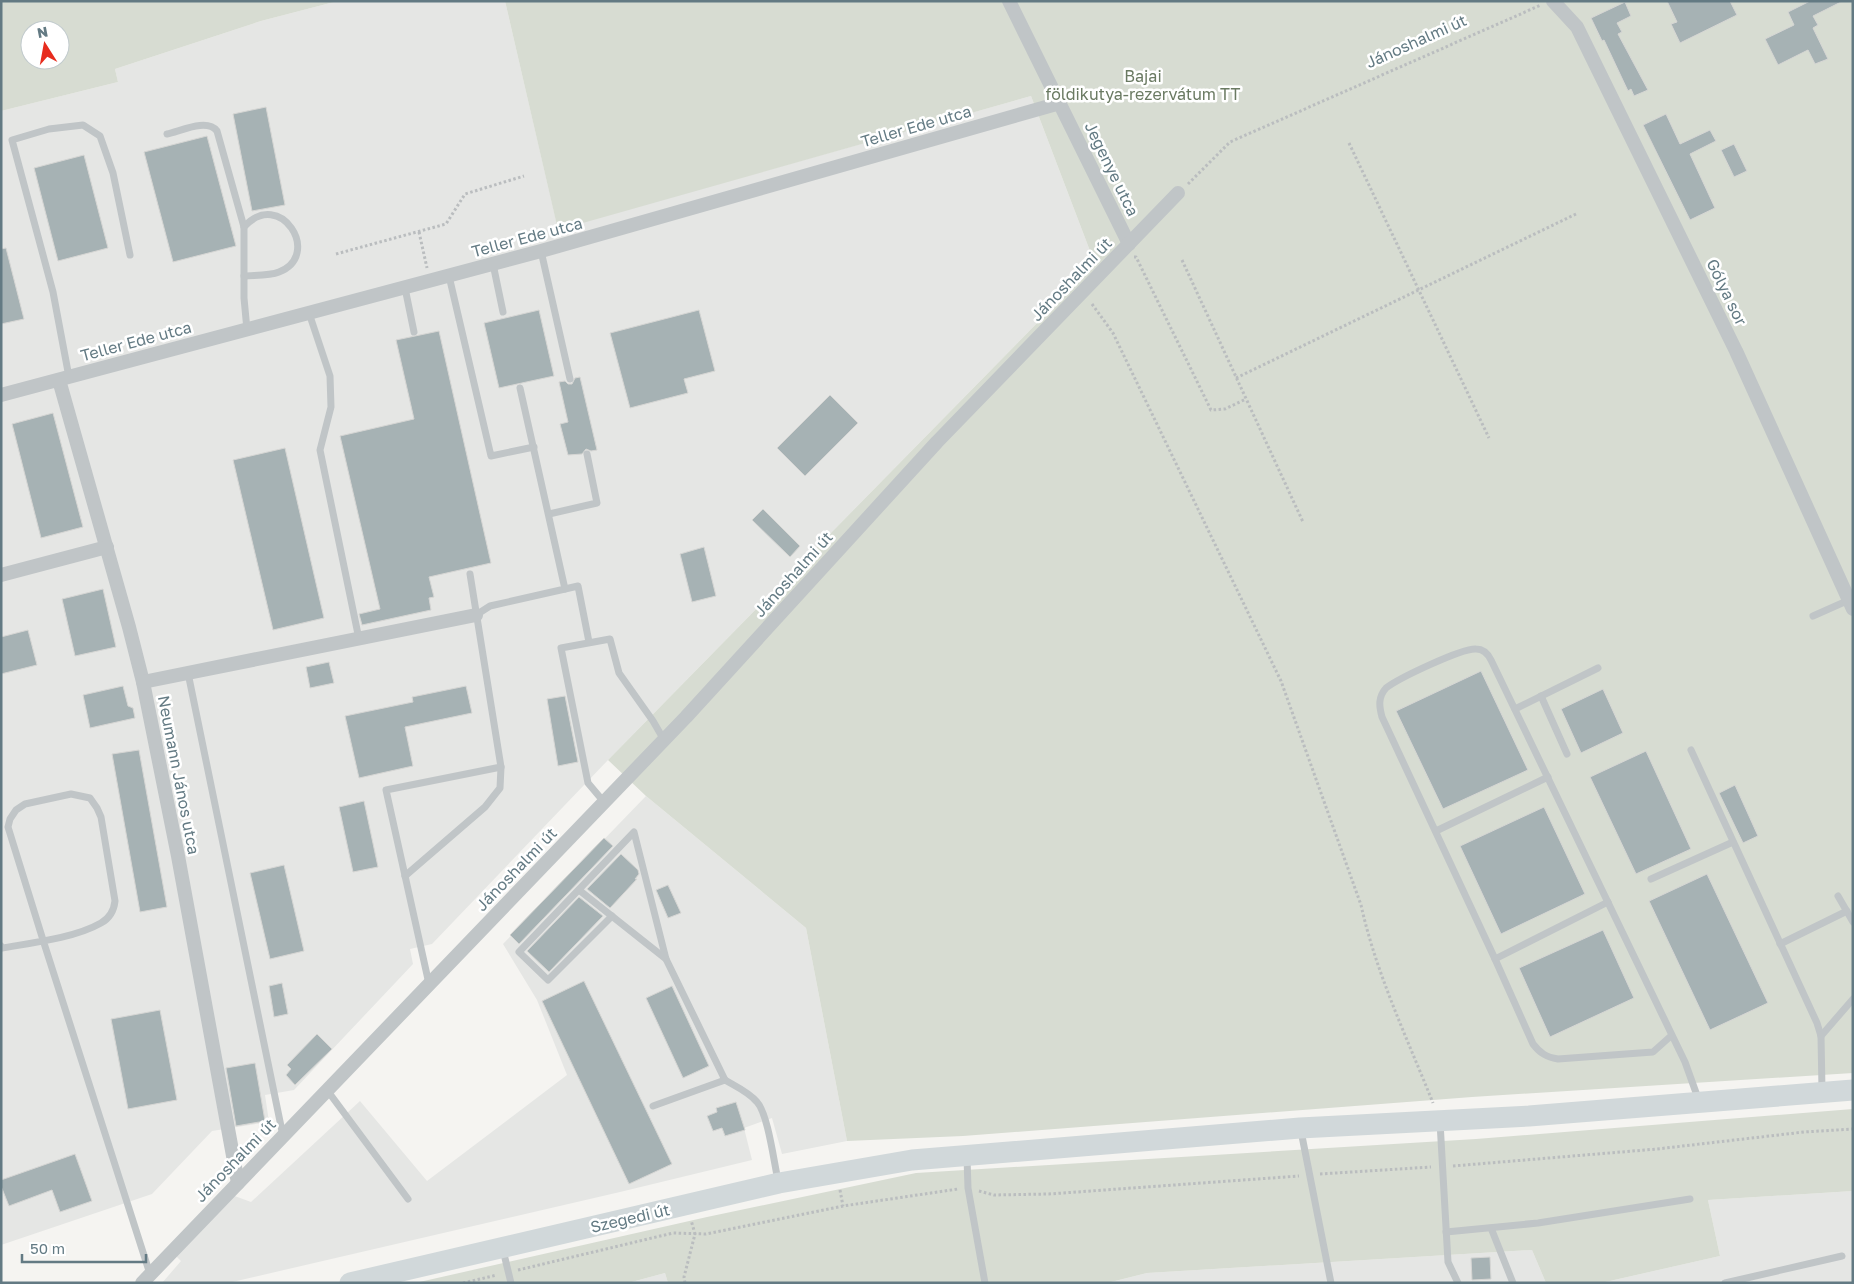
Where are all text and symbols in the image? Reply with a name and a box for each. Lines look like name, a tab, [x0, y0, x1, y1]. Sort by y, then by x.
street label: Jánoshalmi út	[1362, 10, 1470, 72]
north arrow	[20, 20, 70, 70]
text: N	[36, 22, 49, 41]
park label: Bajai földikutya-rezervátum TT	[1045, 66, 1241, 104]
street label: Teller Ede utca	[858, 101, 974, 151]
street label: Jegenye utca	[1081, 119, 1143, 219]
street label: Teller Ede utca	[469, 213, 585, 261]
street label: Jánoshalmi út	[1026, 233, 1116, 325]
street label: Gólya sor	[1702, 255, 1752, 329]
street label: Teller Ede utca	[78, 317, 194, 365]
street label: Jánoshalmi út	[749, 527, 837, 621]
street label: Neumann János utca	[154, 694, 204, 856]
street label: Jánoshalmi út	[471, 823, 561, 915]
street label: Jánoshalmi út	[190, 1114, 280, 1206]
street label: Szegedi út	[588, 1199, 672, 1237]
scale bar	[22, 1232, 146, 1264]
text: 50 m	[30, 1239, 65, 1257]

